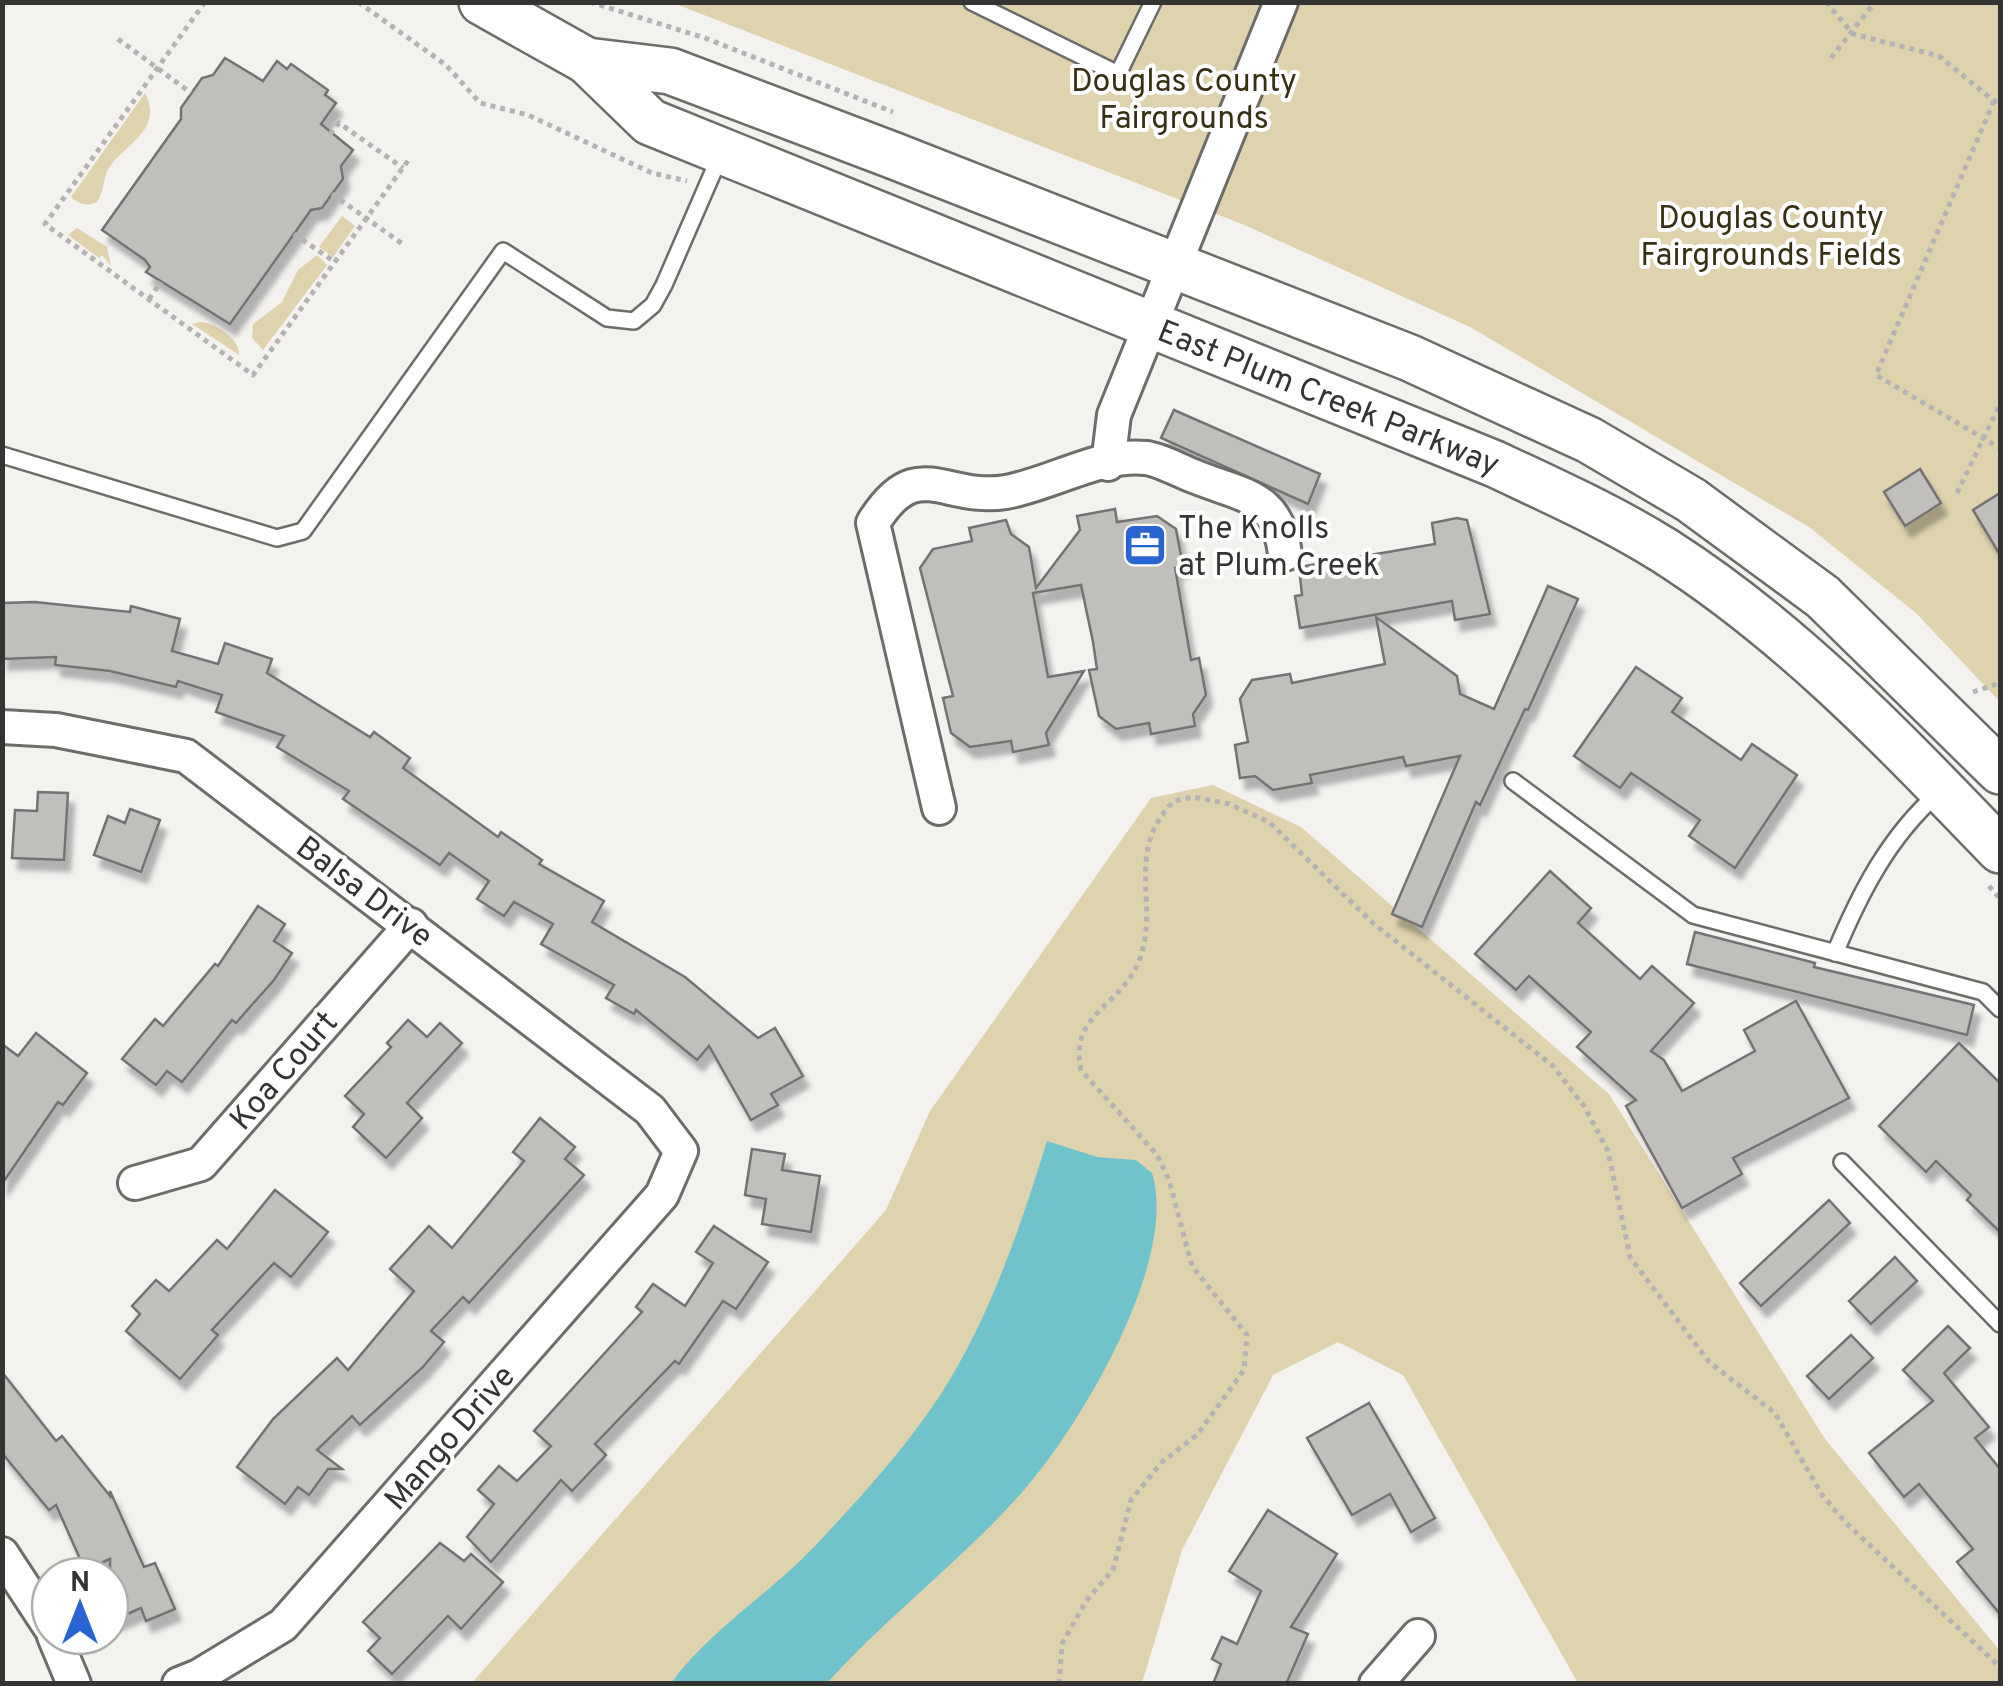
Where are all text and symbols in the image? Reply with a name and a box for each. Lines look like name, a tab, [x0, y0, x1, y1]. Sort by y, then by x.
park label: Douglas County Fairgrounds	[1071, 63, 1297, 140]
park label: Douglas County Fairgrounds Fields	[1640, 200, 1902, 277]
street label: East Plum Creek Parkway	[1151, 313, 1505, 487]
place label: The Knolls at Plum Creek	[1178, 510, 1380, 587]
office icon: The Knolls at Plum Creek	[1122, 522, 1168, 568]
street label: Balsa Drive	[287, 829, 440, 958]
street label: Koa Court	[223, 1004, 348, 1140]
street label: Mango Drive	[377, 1358, 525, 1520]
north arrow	[30, 1556, 130, 1656]
text: N	[70, 1566, 90, 1602]

